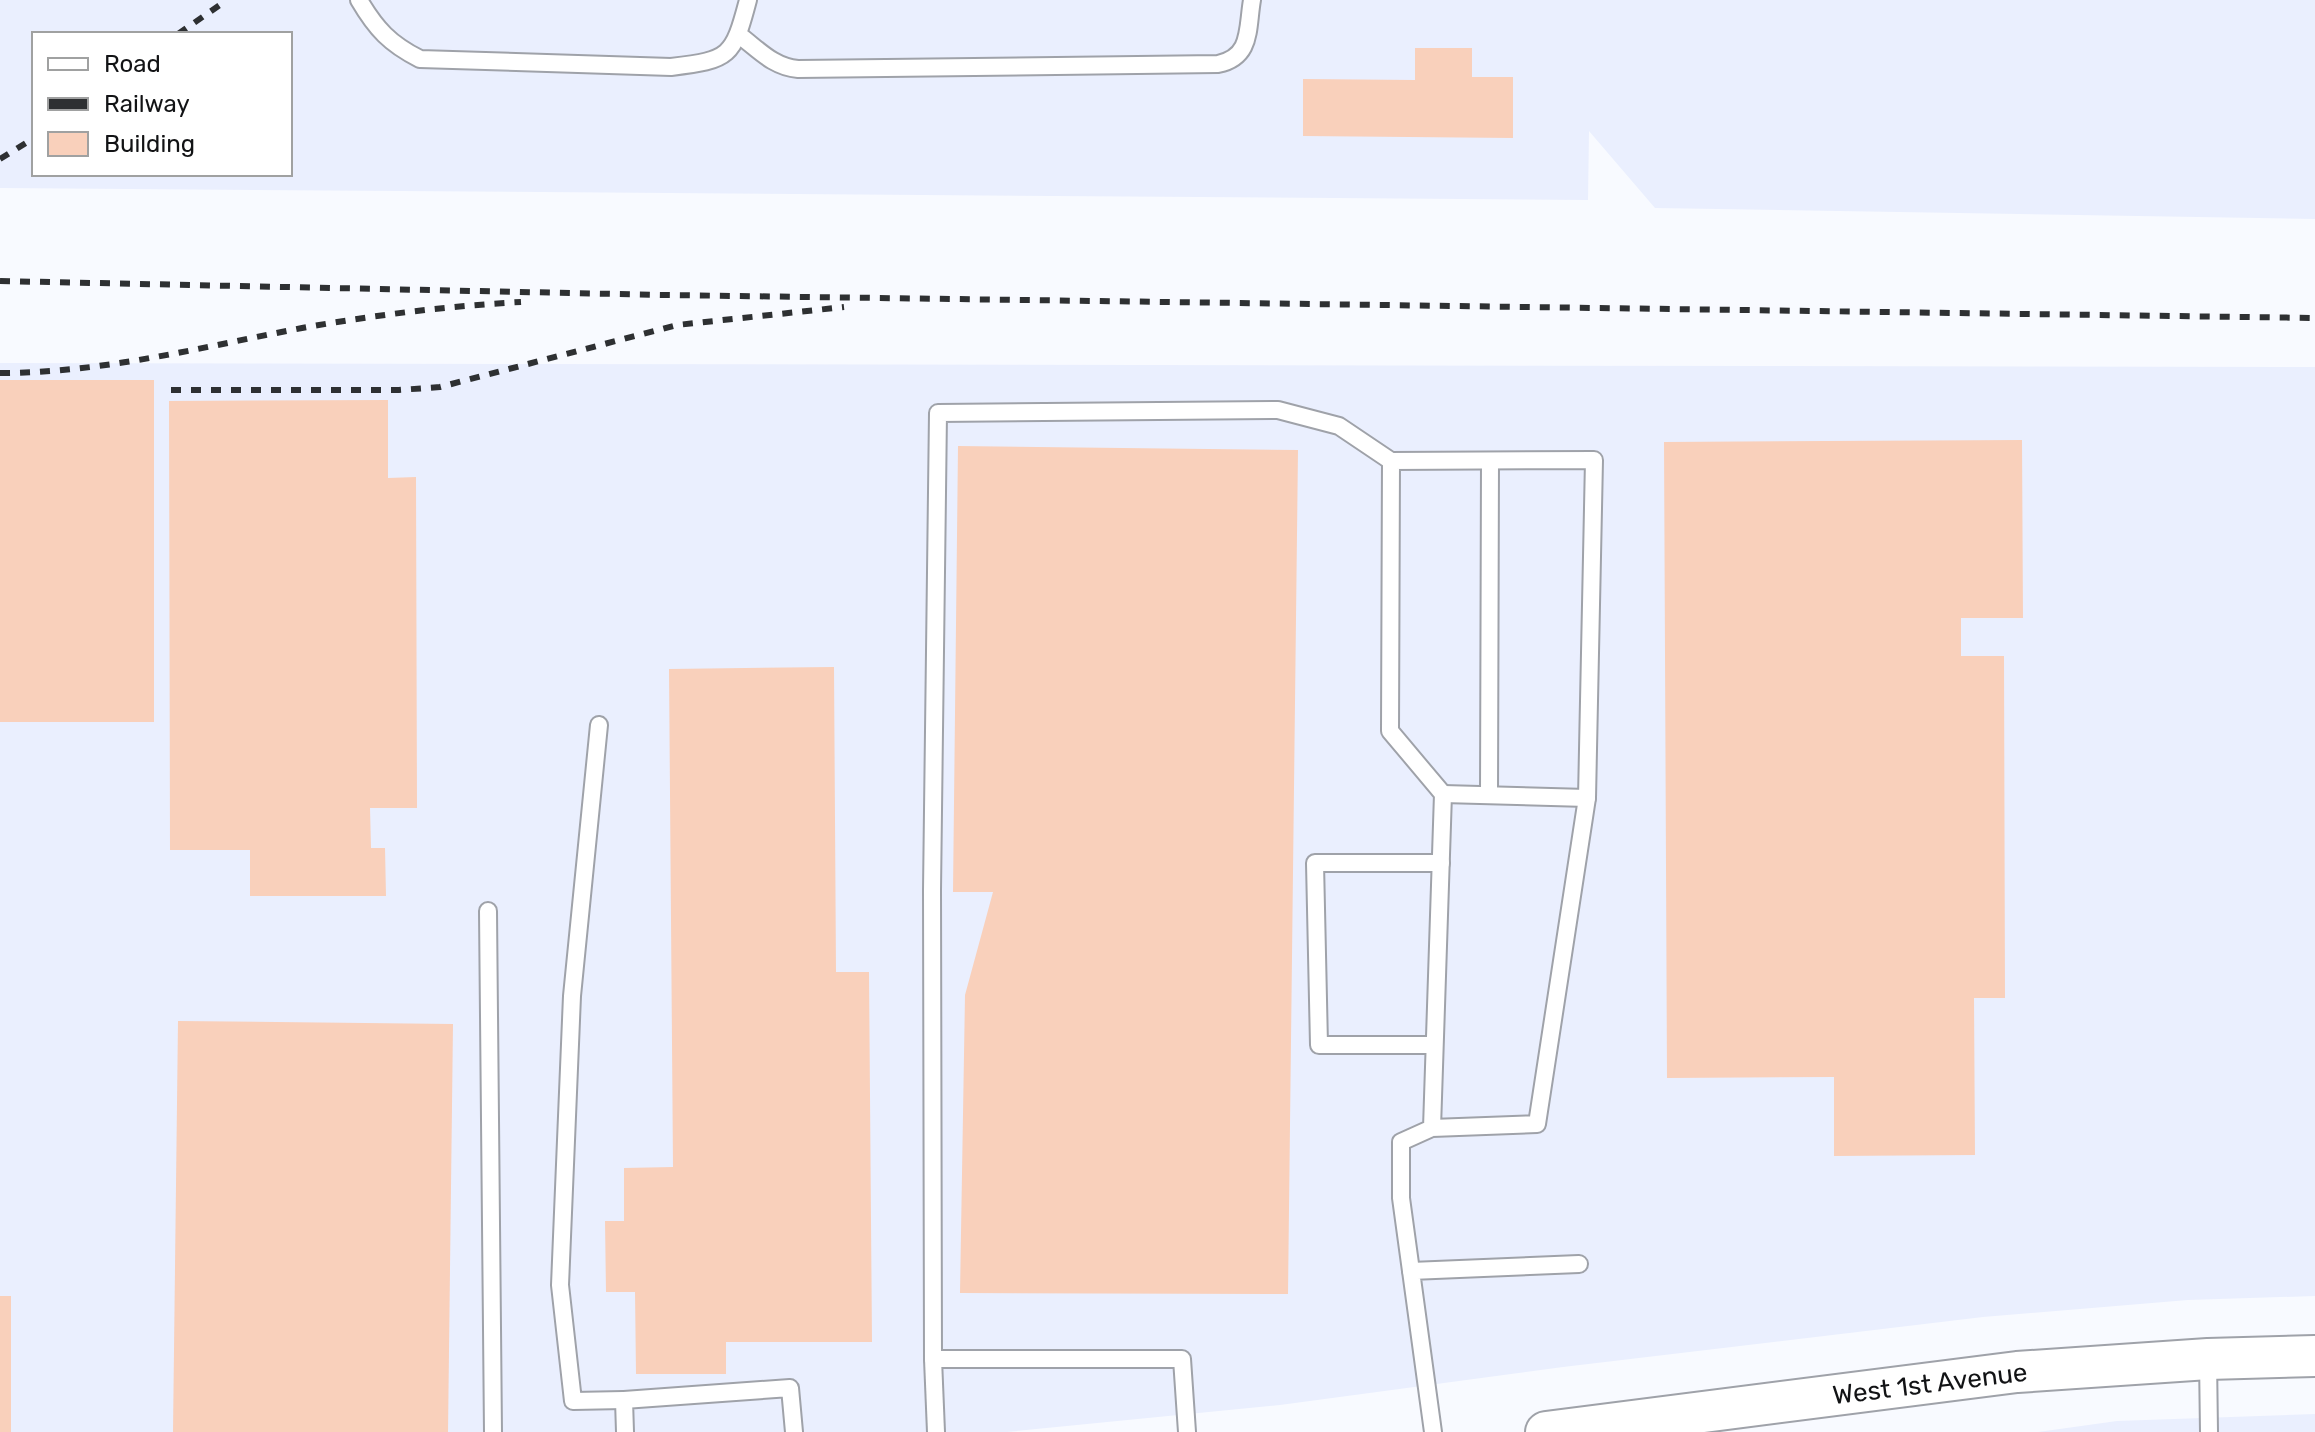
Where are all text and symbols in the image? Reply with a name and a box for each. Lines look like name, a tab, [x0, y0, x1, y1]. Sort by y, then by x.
legend	[32, 32, 292, 176]
text: Road	[104, 50, 161, 78]
text: Railway	[104, 90, 190, 118]
text: Building	[104, 130, 195, 158]
street label: West 1st Avenue	[1831, 1357, 2029, 1411]

